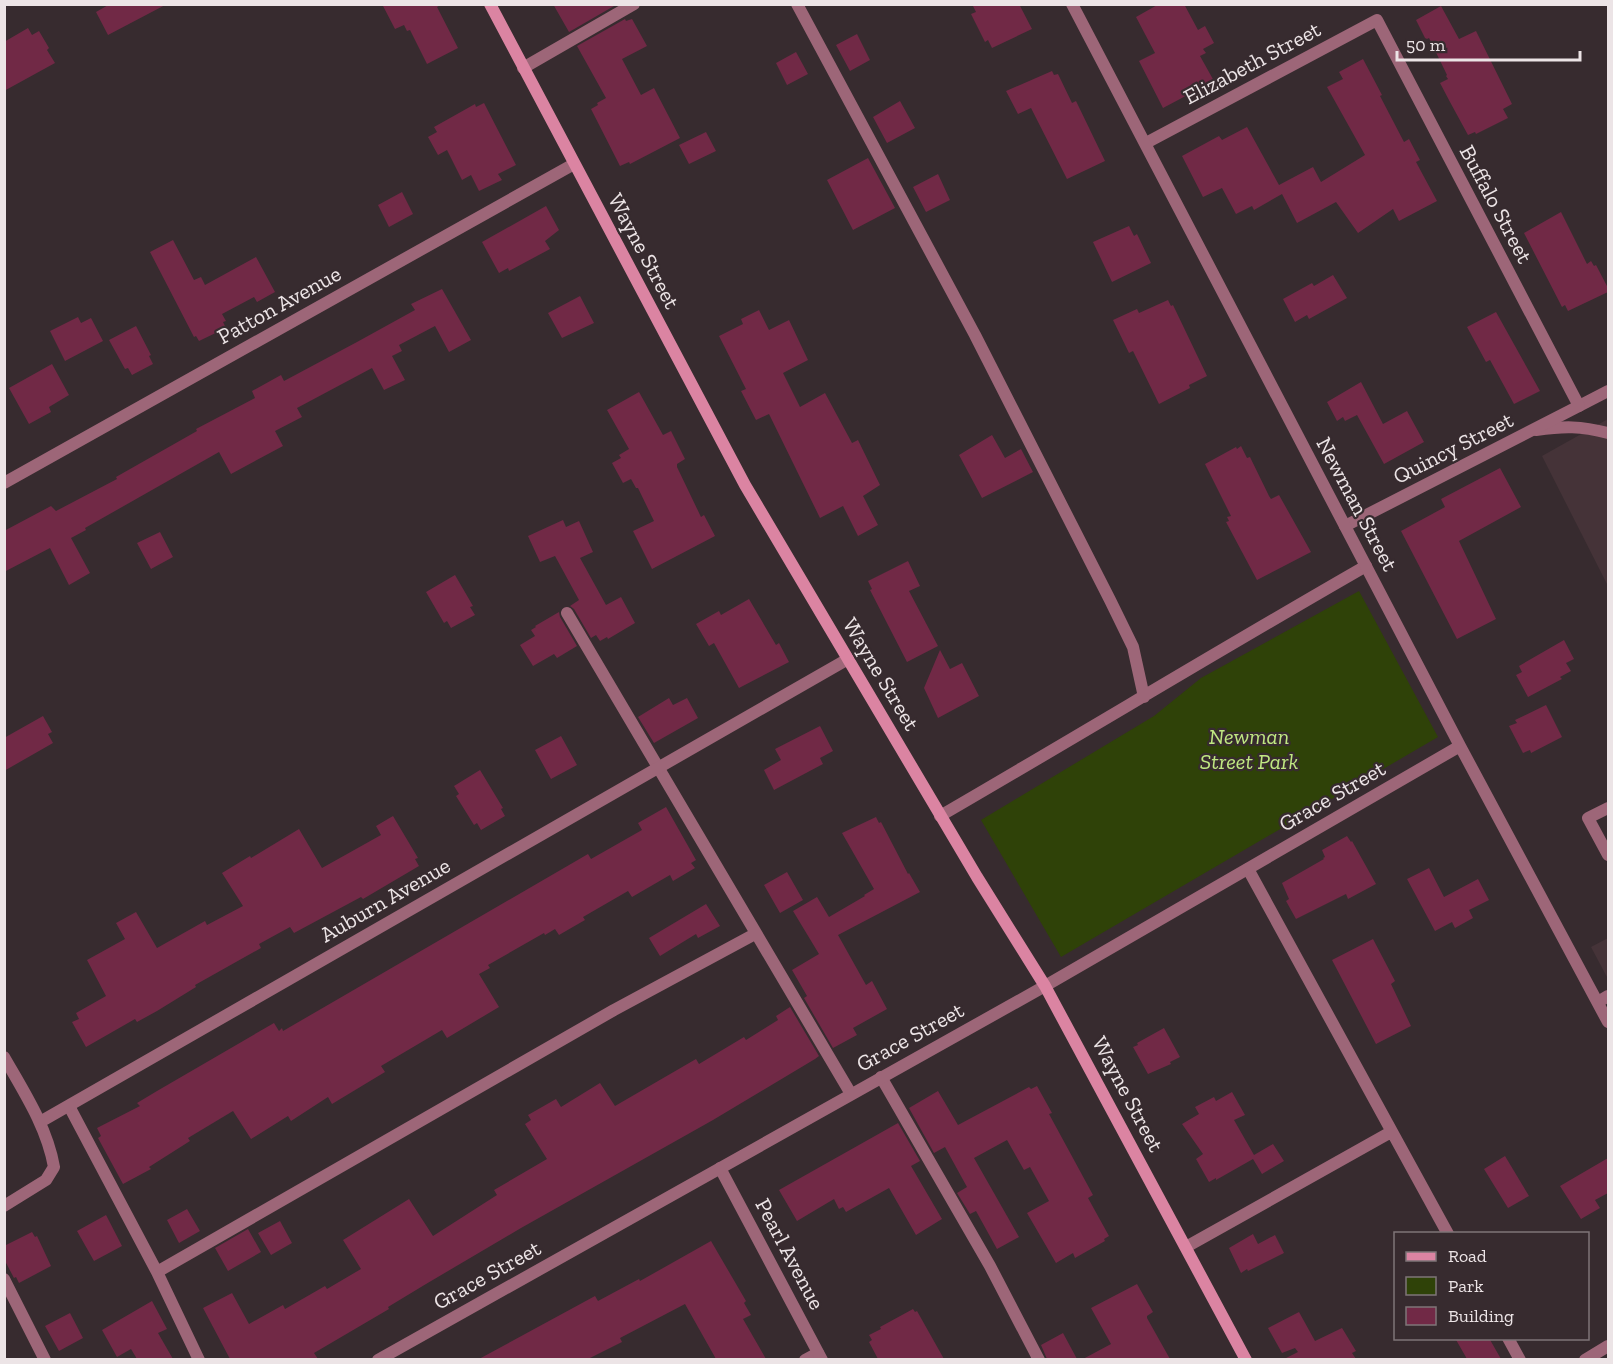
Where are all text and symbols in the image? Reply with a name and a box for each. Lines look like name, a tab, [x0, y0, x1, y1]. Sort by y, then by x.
street label: Elizabeth Street	[1179, 15, 1326, 110]
scale bar	[1397, 24, 1580, 62]
text: 50 m	[1406, 34, 1446, 56]
street label: Buffalo Street	[1454, 140, 1539, 268]
street label: Wayne Street	[602, 189, 686, 314]
street label: Patton Avenue	[212, 260, 346, 350]
street label: Quincy Street	[1388, 406, 1518, 490]
street label: Newman Street	[1310, 432, 1404, 576]
street label: Wayne Street	[837, 613, 926, 736]
park label: Newman Street Park	[1200, 723, 1298, 775]
street label: Grace Street	[1274, 754, 1391, 837]
street label: Auburn Avenue	[315, 852, 455, 948]
street label: Grace Street	[852, 996, 969, 1078]
street label: Wayne Street	[1086, 1032, 1170, 1157]
street label: Pearl Avenue	[749, 1194, 831, 1314]
legend	[1394, 1232, 1589, 1340]
street label: Grace Street	[429, 1234, 546, 1316]
text: Road	[1448, 1245, 1487, 1267]
text: Park	[1448, 1275, 1484, 1297]
text: Building	[1448, 1305, 1514, 1327]

